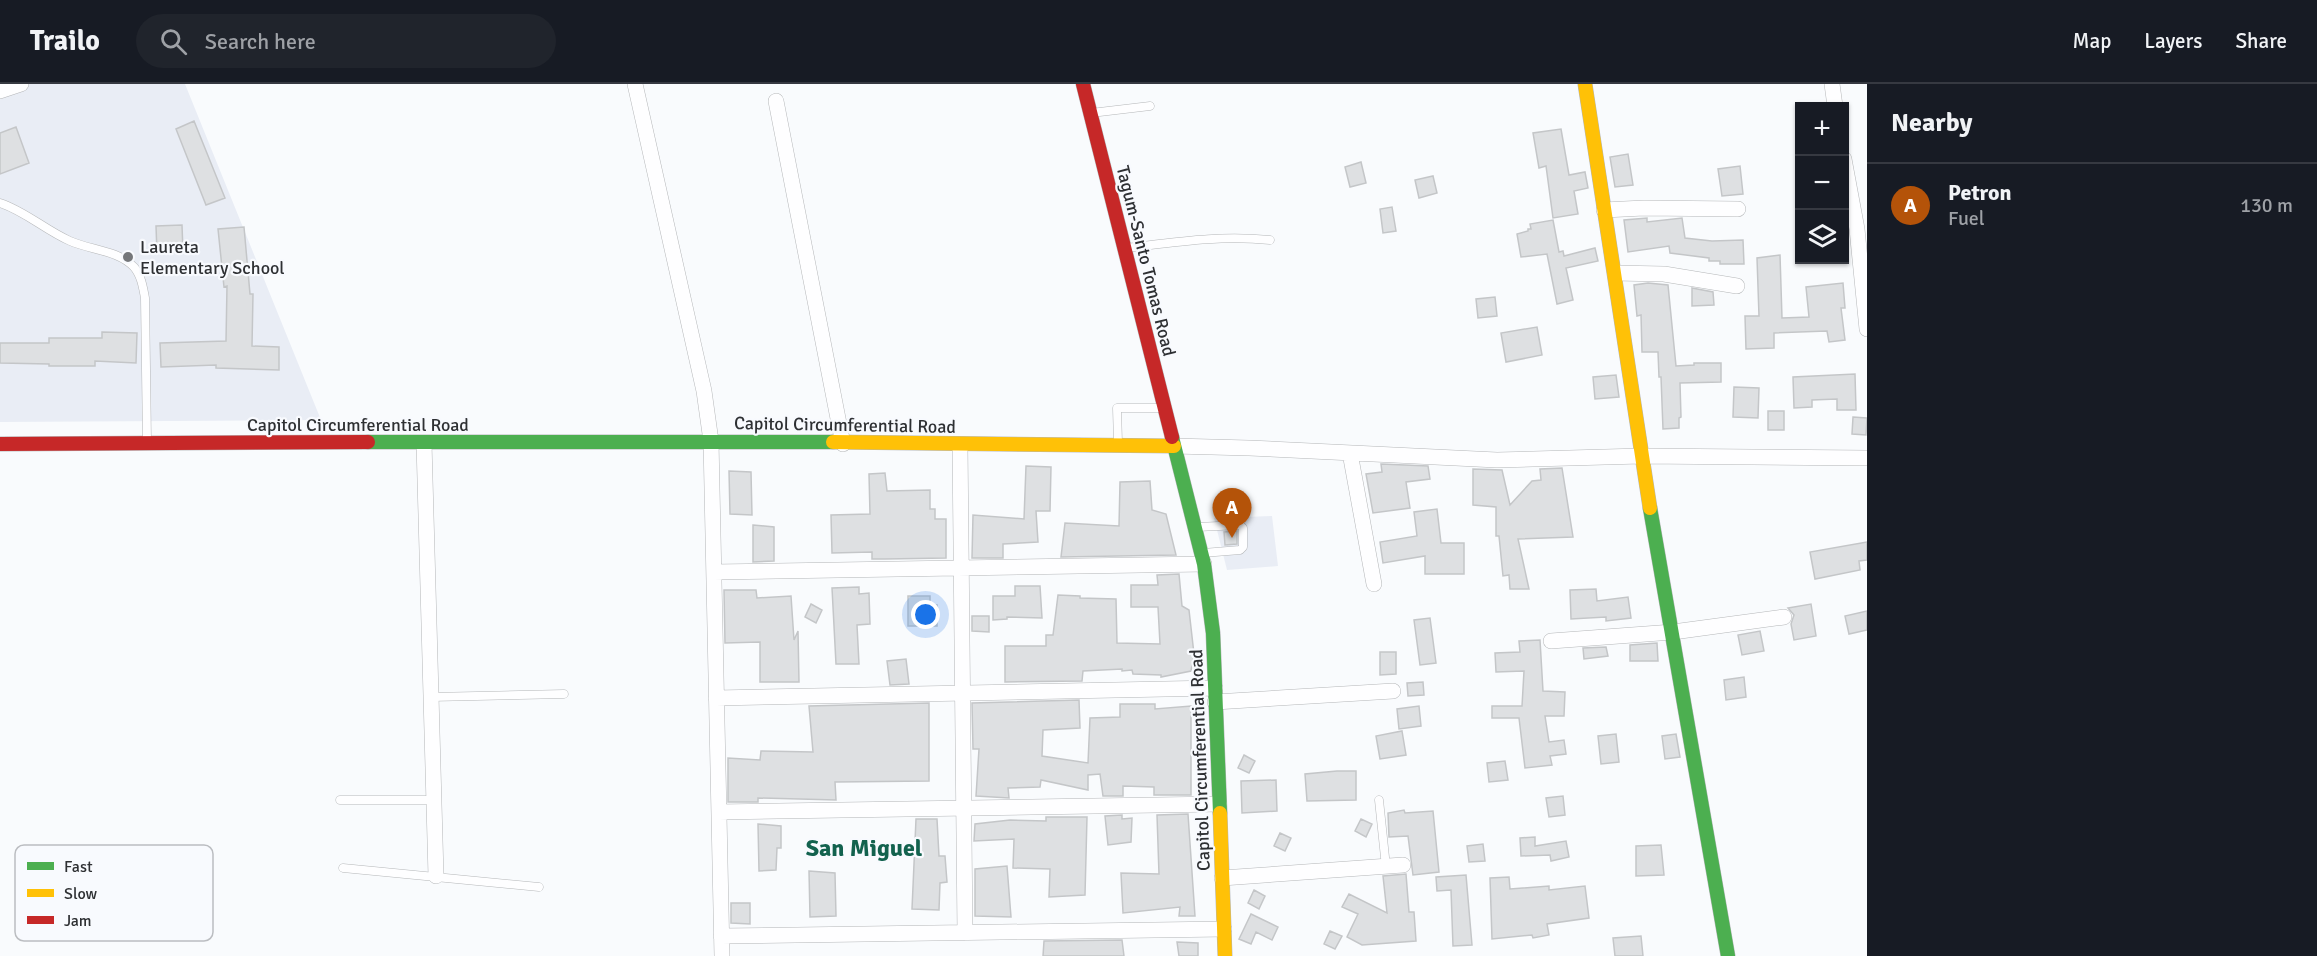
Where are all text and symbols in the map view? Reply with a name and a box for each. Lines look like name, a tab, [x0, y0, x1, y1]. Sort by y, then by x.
search box	[136, 14, 556, 68]
text: Trailo	[30, 24, 100, 58]
icon: search	[157, 25, 190, 58]
text: Search here	[205, 28, 316, 55]
text: Map	[2073, 28, 2111, 54]
text: Layers	[2144, 28, 2202, 54]
text: Share	[2235, 28, 2287, 54]
map controls	[1795, 102, 1849, 264]
button: +	[1795, 102, 1849, 156]
text: Nearby	[1891, 107, 1972, 139]
button: −	[1795, 156, 1849, 210]
street label: Tagum-Santo Tomas Road	[1112, 163, 1180, 359]
text: Petron	[1948, 179, 2012, 206]
text: A	[1904, 193, 1917, 218]
text: 130 m	[2240, 193, 2293, 218]
text: Fuel	[1948, 206, 1985, 231]
button: layers	[1795, 210, 1849, 264]
place label: Laureta Elementary School	[140, 236, 285, 279]
marker: Laureta Elementary School	[121, 250, 135, 264]
street label: Capitol Circumferential Road	[734, 412, 956, 438]
street label: Capitol Circumferential Road	[247, 414, 469, 436]
pin: A	[1212, 488, 1252, 538]
your location	[911, 600, 940, 629]
street label: Capitol Circumferential Road	[1185, 649, 1215, 871]
district label: San Miguel	[806, 833, 923, 863]
legend	[15, 845, 213, 941]
text: Fast	[64, 857, 93, 877]
text: Slow	[64, 884, 98, 904]
text: Jam	[64, 911, 92, 931]

